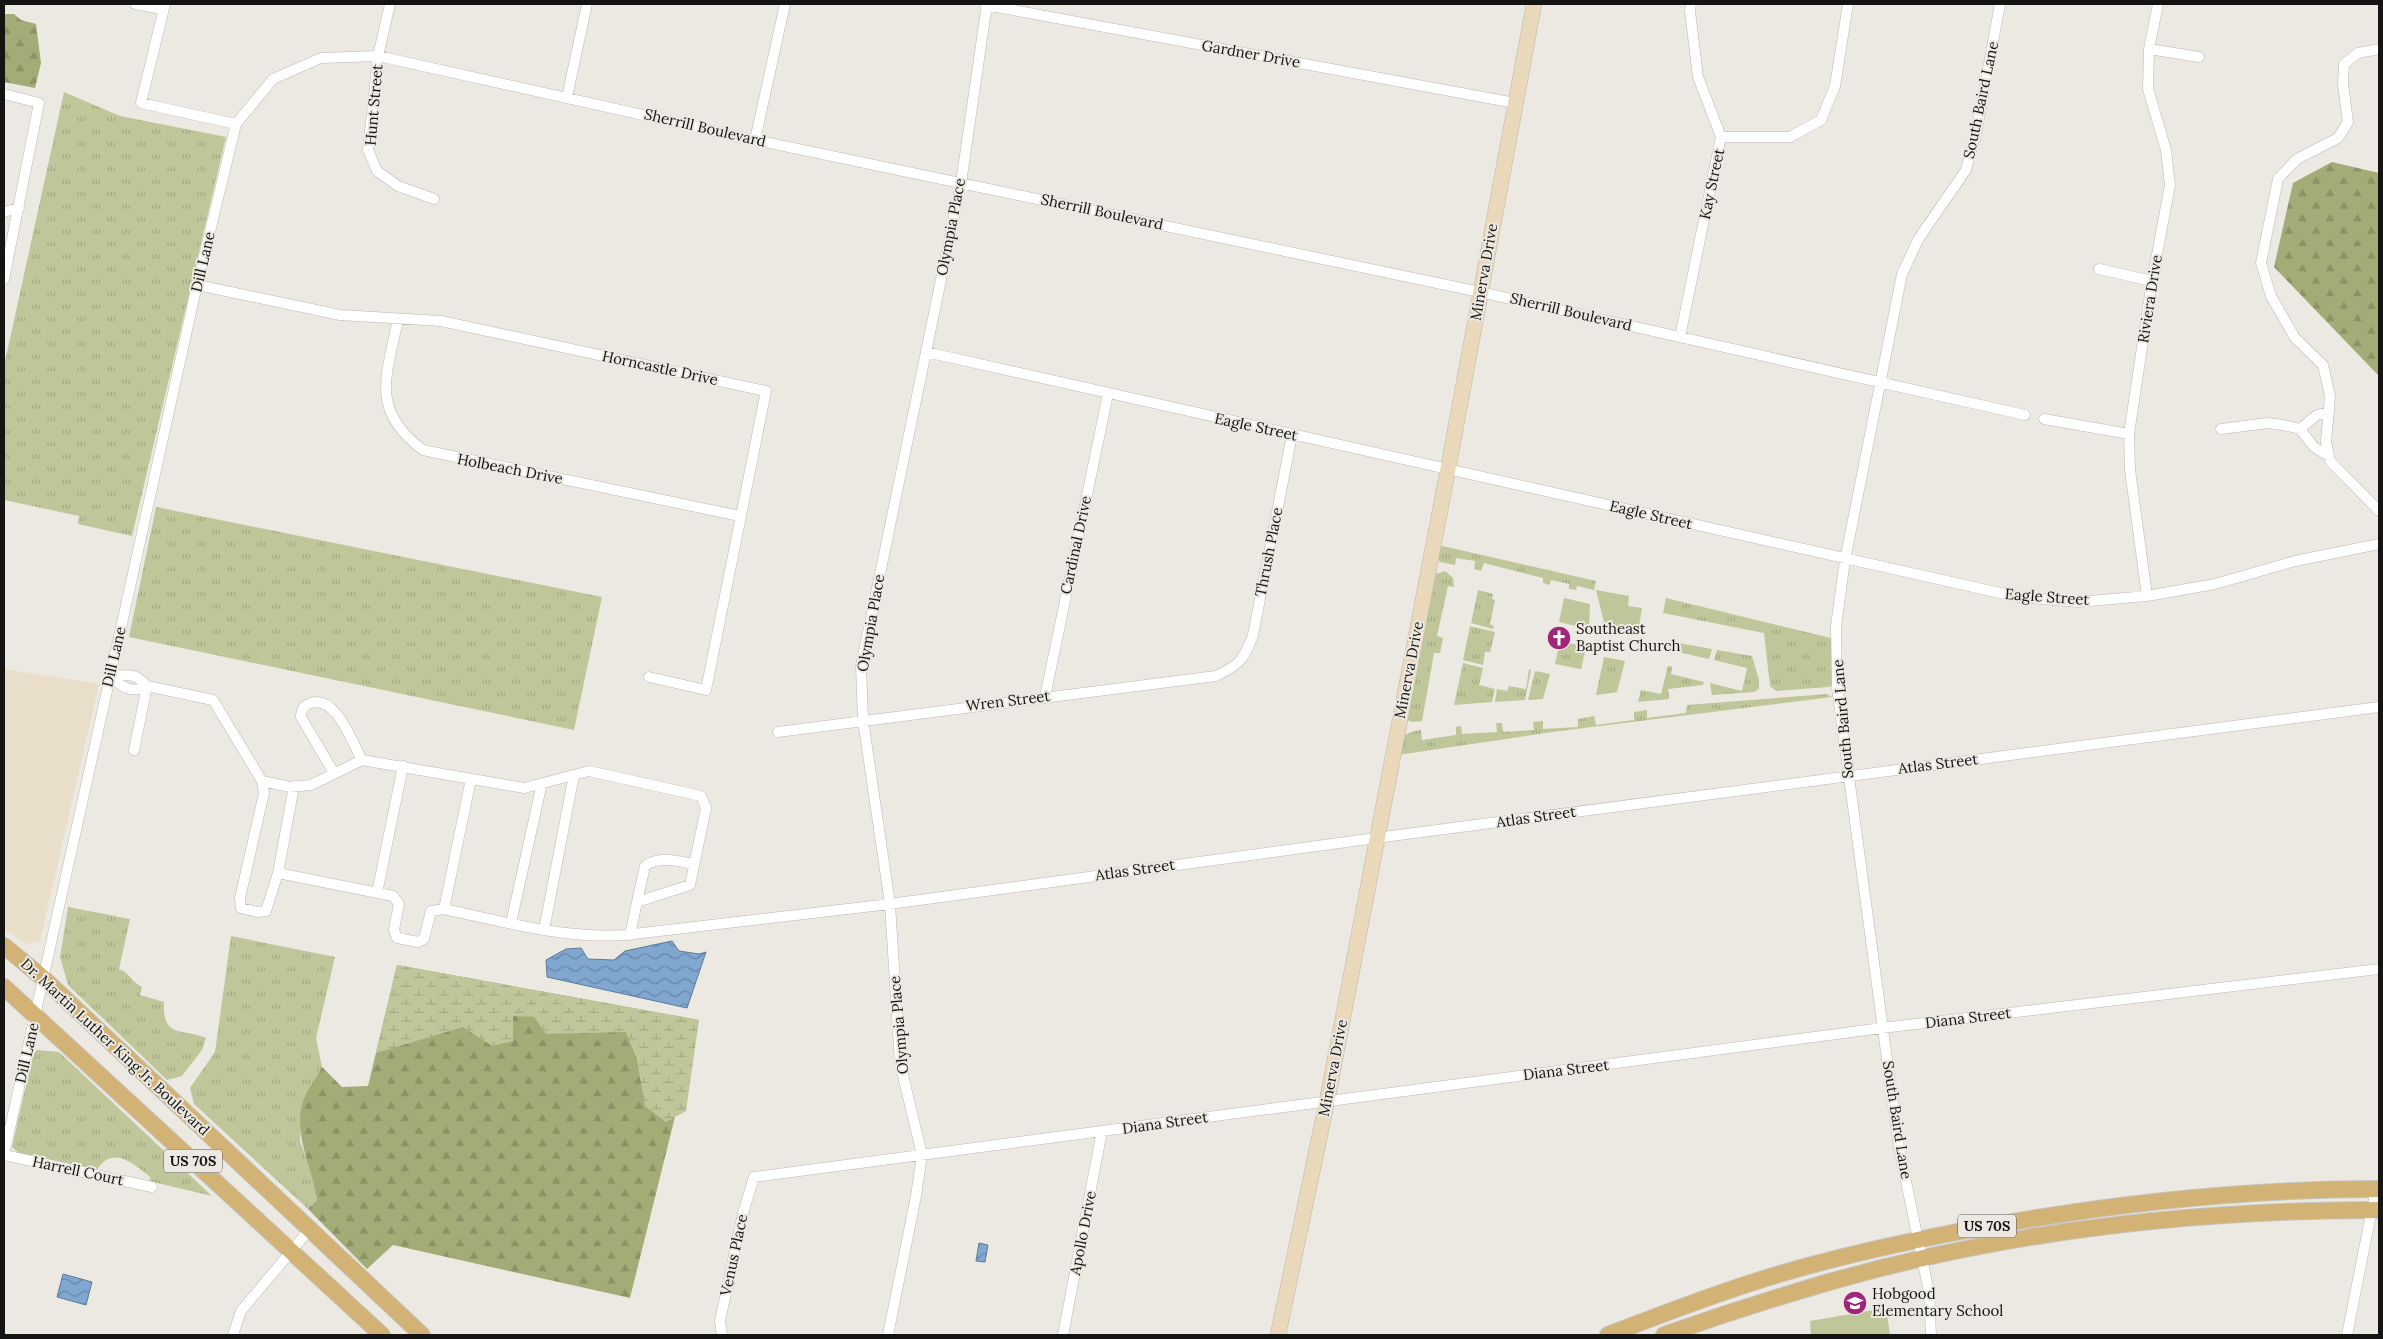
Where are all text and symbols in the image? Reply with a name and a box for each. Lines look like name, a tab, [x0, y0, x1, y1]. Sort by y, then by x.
street label: Gardner Drive	[1200, 35, 1302, 72]
street label: South Baird Lane	[1959, 39, 2002, 160]
street label: Hunt Street	[360, 63, 387, 146]
street label: Sherrill Boulevard	[642, 104, 768, 151]
street label: Kay Street	[1695, 146, 1728, 221]
street label: Olympia Place	[932, 177, 969, 277]
street label: Sherrill Boulevard	[1039, 189, 1165, 234]
street label: Minerva Drive	[1466, 222, 1501, 322]
street label: Dill Lane	[186, 230, 219, 294]
street label: Riviera Drive	[2133, 253, 2166, 344]
street label: Sherrill Boulevard	[1508, 288, 1634, 335]
street label: Horncastle Drive	[600, 346, 720, 389]
street label: Eagle Street	[1213, 408, 1300, 445]
street label: Holbeach Drive	[456, 449, 565, 488]
street label: Cardinal Drive	[1056, 494, 1095, 596]
street label: Eagle Street	[1608, 496, 1695, 533]
street label: Thrush Place	[1251, 506, 1286, 598]
street label: Olympia Place	[853, 573, 888, 673]
street label: Eagle Street	[2004, 584, 2090, 609]
place label: Southeast Baptist Church	[1576, 619, 1681, 655]
street label: Minerva Drive	[1390, 620, 1427, 720]
street label: Dill Lane	[97, 625, 130, 689]
church icon: Southeast Baptist Church	[1546, 625, 1572, 651]
street label: South Baird Lane	[1828, 659, 1857, 779]
street label: Wren Street	[965, 686, 1051, 715]
street label: Atlas Street	[1896, 749, 1979, 778]
street label: Atlas Street	[1494, 801, 1577, 832]
street label: Atlas Street	[1093, 854, 1176, 885]
street label: Dr. Martin Luther King Jr. Boulevard	[17, 954, 214, 1139]
street label: Olympia Place	[885, 975, 912, 1075]
street label: Diana Street	[1924, 1003, 2012, 1032]
street label: Minerva Drive	[1314, 1018, 1351, 1118]
street label: Dill Lane	[10, 1021, 43, 1085]
street label: Diana Street	[1522, 1055, 1610, 1084]
street label: South Baird Lane	[1879, 1059, 1916, 1180]
street label: Diana Street	[1121, 1107, 1209, 1138]
road number: US 70S	[164, 1150, 222, 1172]
street label: Harrell Court	[31, 1152, 126, 1190]
street label: Apollo Drive	[1065, 1189, 1100, 1278]
street label: Venus Place	[715, 1212, 751, 1299]
road number: US 70S	[1958, 1214, 2016, 1238]
place label: Hobgood Elementary School	[1872, 1284, 2003, 1320]
school or university icon: Hobgood Elementary School	[1842, 1290, 1868, 1316]

